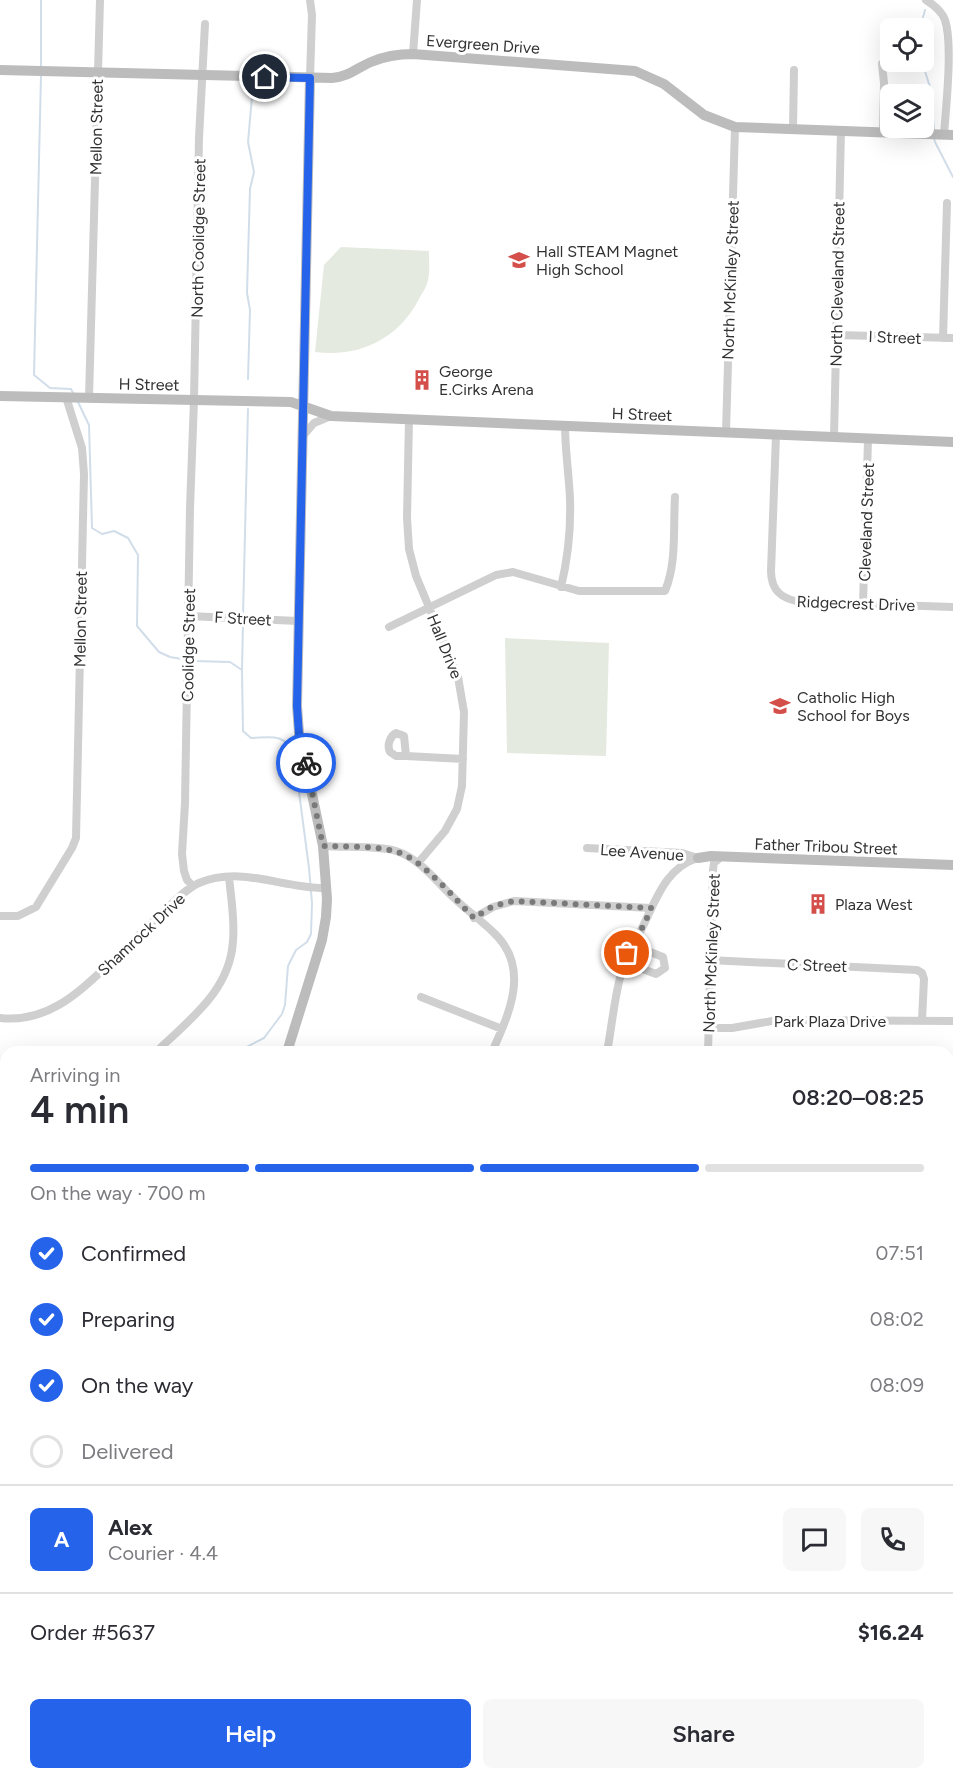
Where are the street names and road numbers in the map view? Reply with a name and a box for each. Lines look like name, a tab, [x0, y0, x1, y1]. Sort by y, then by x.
street label: Evergreen Drive	[425, 31, 541, 58]
street label: Mellon Street	[86, 79, 107, 175]
street label: North Coolidge Street	[188, 158, 209, 318]
street label: North McKinley Street	[718, 200, 743, 360]
street label: North Cleveland Street	[827, 201, 848, 367]
street label: I Street	[868, 327, 922, 348]
street label: H Street	[118, 374, 180, 395]
street label: H Street	[611, 404, 673, 425]
street label: Cleveland Street	[855, 462, 878, 582]
street label: Mellon Street	[70, 571, 91, 667]
street label: Coolidge Street	[178, 588, 199, 702]
street label: Ridgecrest Drive	[796, 592, 916, 615]
street label: F Street	[214, 608, 272, 629]
street label: Hall Drive	[423, 611, 466, 682]
street label: Father Tribou Street	[754, 835, 898, 858]
street label: Lee Avenue	[599, 840, 685, 865]
street label: North McKinley Street	[699, 873, 724, 1033]
street label: Shamrock Drive	[94, 889, 189, 980]
street label: C Street	[787, 955, 847, 976]
street label: Park Plaza Drive	[774, 1012, 886, 1031]

